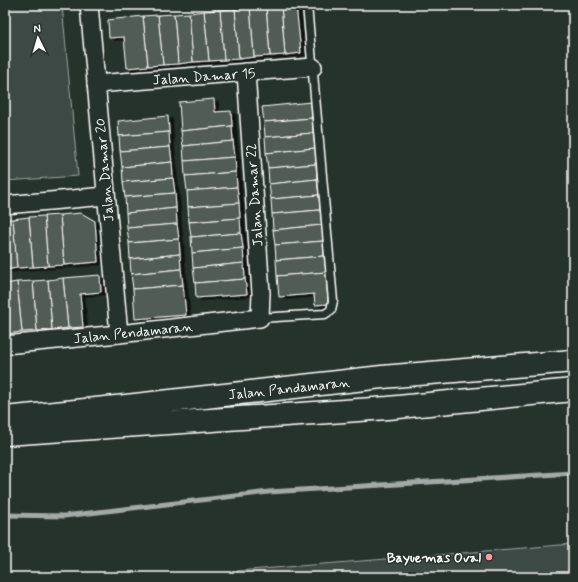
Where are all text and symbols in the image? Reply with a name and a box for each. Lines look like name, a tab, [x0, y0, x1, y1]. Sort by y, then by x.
north arrow	[18, 18, 58, 58]
text: N	[33, 22, 41, 36]
street label: Jalan Damar 15	[152, 64, 256, 90]
street label: Jalan Damar 20	[91, 117, 118, 223]
street label: Jalan Damar 22	[242, 143, 268, 247]
street label: Jalan Pendamaran	[73, 318, 194, 348]
street label: Jalan Pandamaran	[228, 374, 351, 404]
place label: Bayuemas Oval	[387, 549, 481, 567]
marker: Bayuemas Oval	[484, 552, 494, 562]

